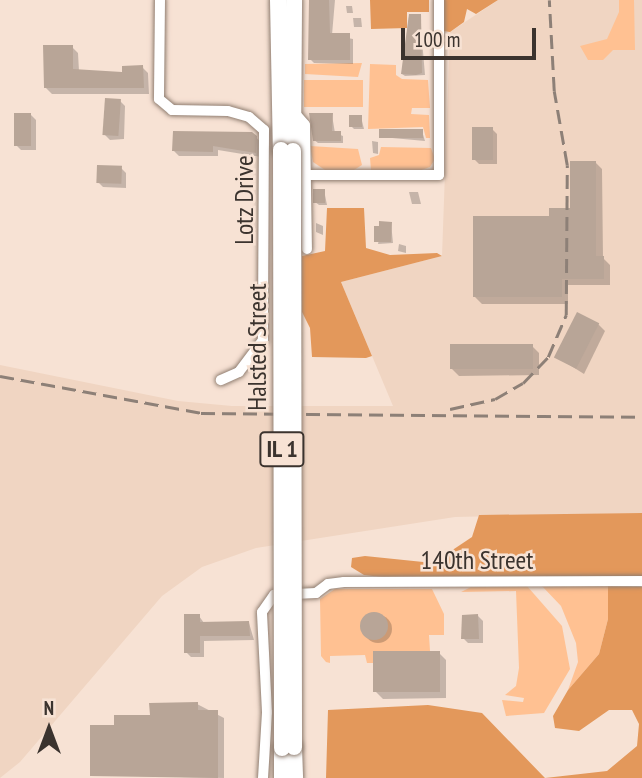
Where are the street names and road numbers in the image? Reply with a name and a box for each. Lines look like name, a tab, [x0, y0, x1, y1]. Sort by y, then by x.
street label: Lotz Drive	[228, 155, 260, 245]
street label: Halsted Street	[241, 283, 273, 411]
road number: IL 1	[258, 428, 306, 470]
street label: 140th Street	[420, 544, 534, 576]

